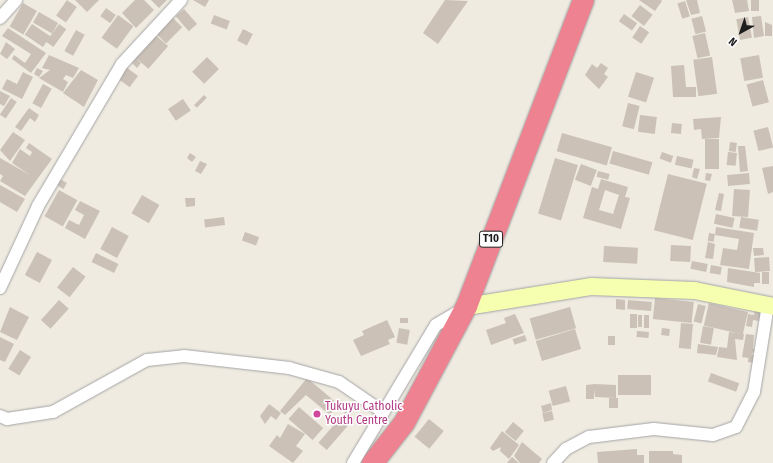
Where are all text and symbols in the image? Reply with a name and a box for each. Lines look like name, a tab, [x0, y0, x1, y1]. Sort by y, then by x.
north arrow	[721, 12, 761, 52]
text: N	[726, 34, 740, 49]
road number: T10	[479, 230, 503, 248]
place label: Tukuyu Catholic Youth Centre	[325, 400, 402, 428]
marker: Tukuyu Catholic Youth Centre	[312, 409, 322, 419]

